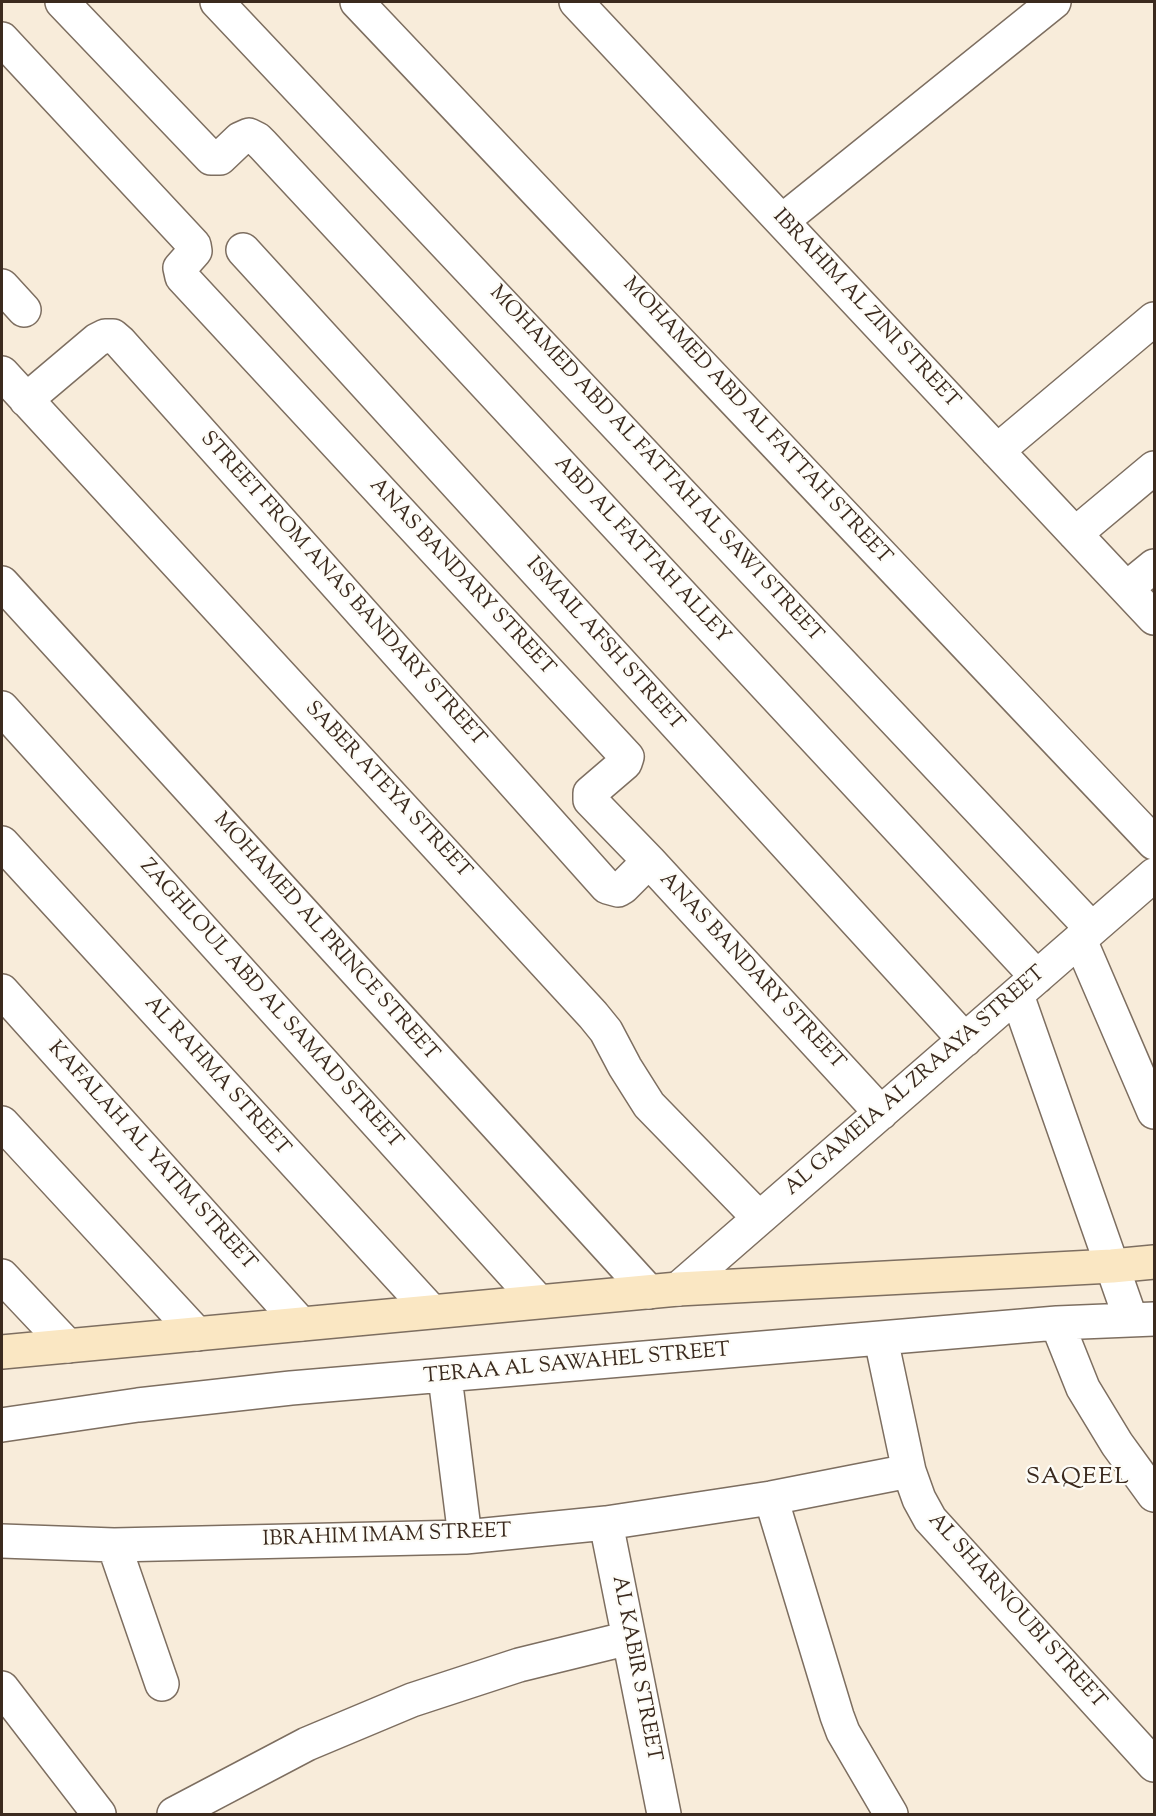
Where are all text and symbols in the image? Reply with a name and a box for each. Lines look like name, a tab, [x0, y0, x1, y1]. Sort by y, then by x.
street label: IBRAHIM AL ZINI STREET	[766, 205, 964, 415]
street label: MOHAMED ABD AL FATTAH STREET	[616, 273, 896, 571]
street label: MOHAMED ABD AL FATTAH AL SAWI STREET	[483, 282, 827, 648]
street label: STREET FROM ANAS BANDARY STREET	[194, 427, 490, 753]
street label: ABD AL FATTAH ALLEY	[548, 452, 734, 650]
street label: ANAS BANDARY STREET	[363, 474, 559, 682]
street label: ISMAIL AFSH STREET	[520, 553, 688, 737]
street label: SABER ATEYA STREET	[298, 697, 476, 885]
street label: MOHAMED AL PRINCE STREET	[207, 809, 443, 1067]
street label: ZAGHLOUL ABD AL SAMAD STREET	[133, 855, 407, 1155]
street label: ANAS BANDARY STREET	[653, 868, 849, 1076]
street label: AL GAMEIA AL ZRAAYA STREET	[781, 962, 1051, 1202]
street label: AL RAHMA STREET	[138, 992, 294, 1162]
street label: KAFALAH AL YATIM STREET	[41, 1037, 261, 1277]
street label: TERAA AL SAWAHEL STREET	[423, 1339, 731, 1391]
district label: SAQEEL	[1026, 1465, 1130, 1493]
street label: AL SHARNOUBI STREET	[922, 1509, 1110, 1715]
street label: IBRAHIM IMAM STREET	[262, 1520, 512, 1554]
street label: AL KABIR STREET	[605, 1574, 665, 1764]

